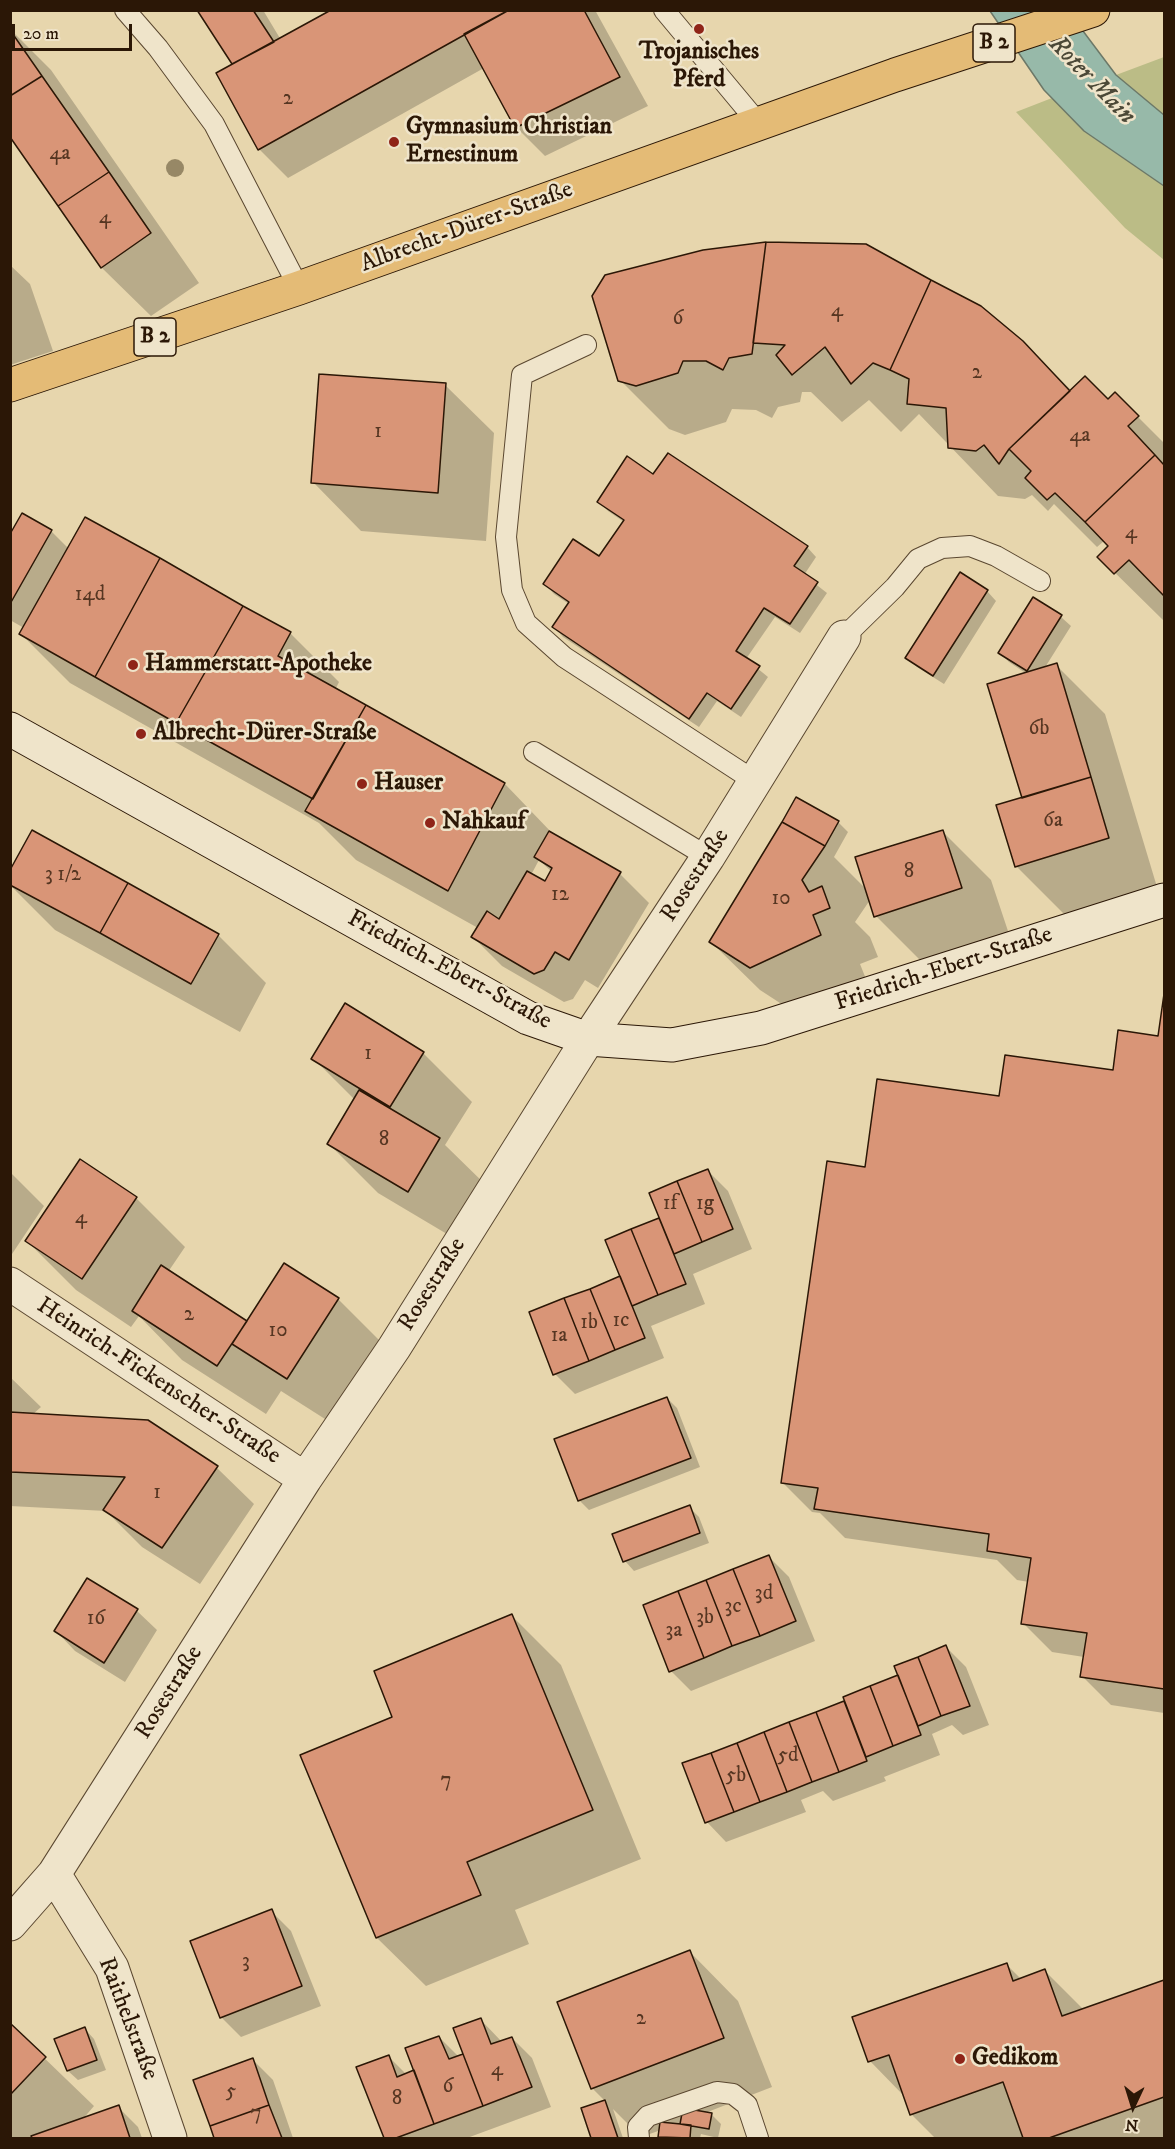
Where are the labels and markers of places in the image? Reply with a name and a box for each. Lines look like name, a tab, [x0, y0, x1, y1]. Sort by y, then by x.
marker: Trojanisches Pferd	[692, 22, 706, 36]
place label: Trojanisches Pferd	[639, 39, 759, 95]
place label: Gymnasium Christian Ernestinum	[406, 114, 612, 170]
marker: Gymnasium Christian Ernestinum	[387, 135, 401, 149]
place label: Hammerstatt-Apotheke	[145, 651, 372, 679]
marker: Hammerstatt-Apotheke	[126, 658, 140, 672]
place label: Albrecht-Dürer-Straße	[153, 720, 377, 748]
marker: Albrecht-Dürer-Straße	[134, 727, 148, 741]
place label: Hauser	[374, 770, 443, 798]
marker: Hauser	[355, 777, 369, 791]
place label: Nahkauf	[442, 809, 525, 837]
marker: Nahkauf	[423, 816, 437, 830]
place label: Gedikom	[972, 2045, 1058, 2073]
marker: Gedikom	[953, 2052, 967, 2066]

